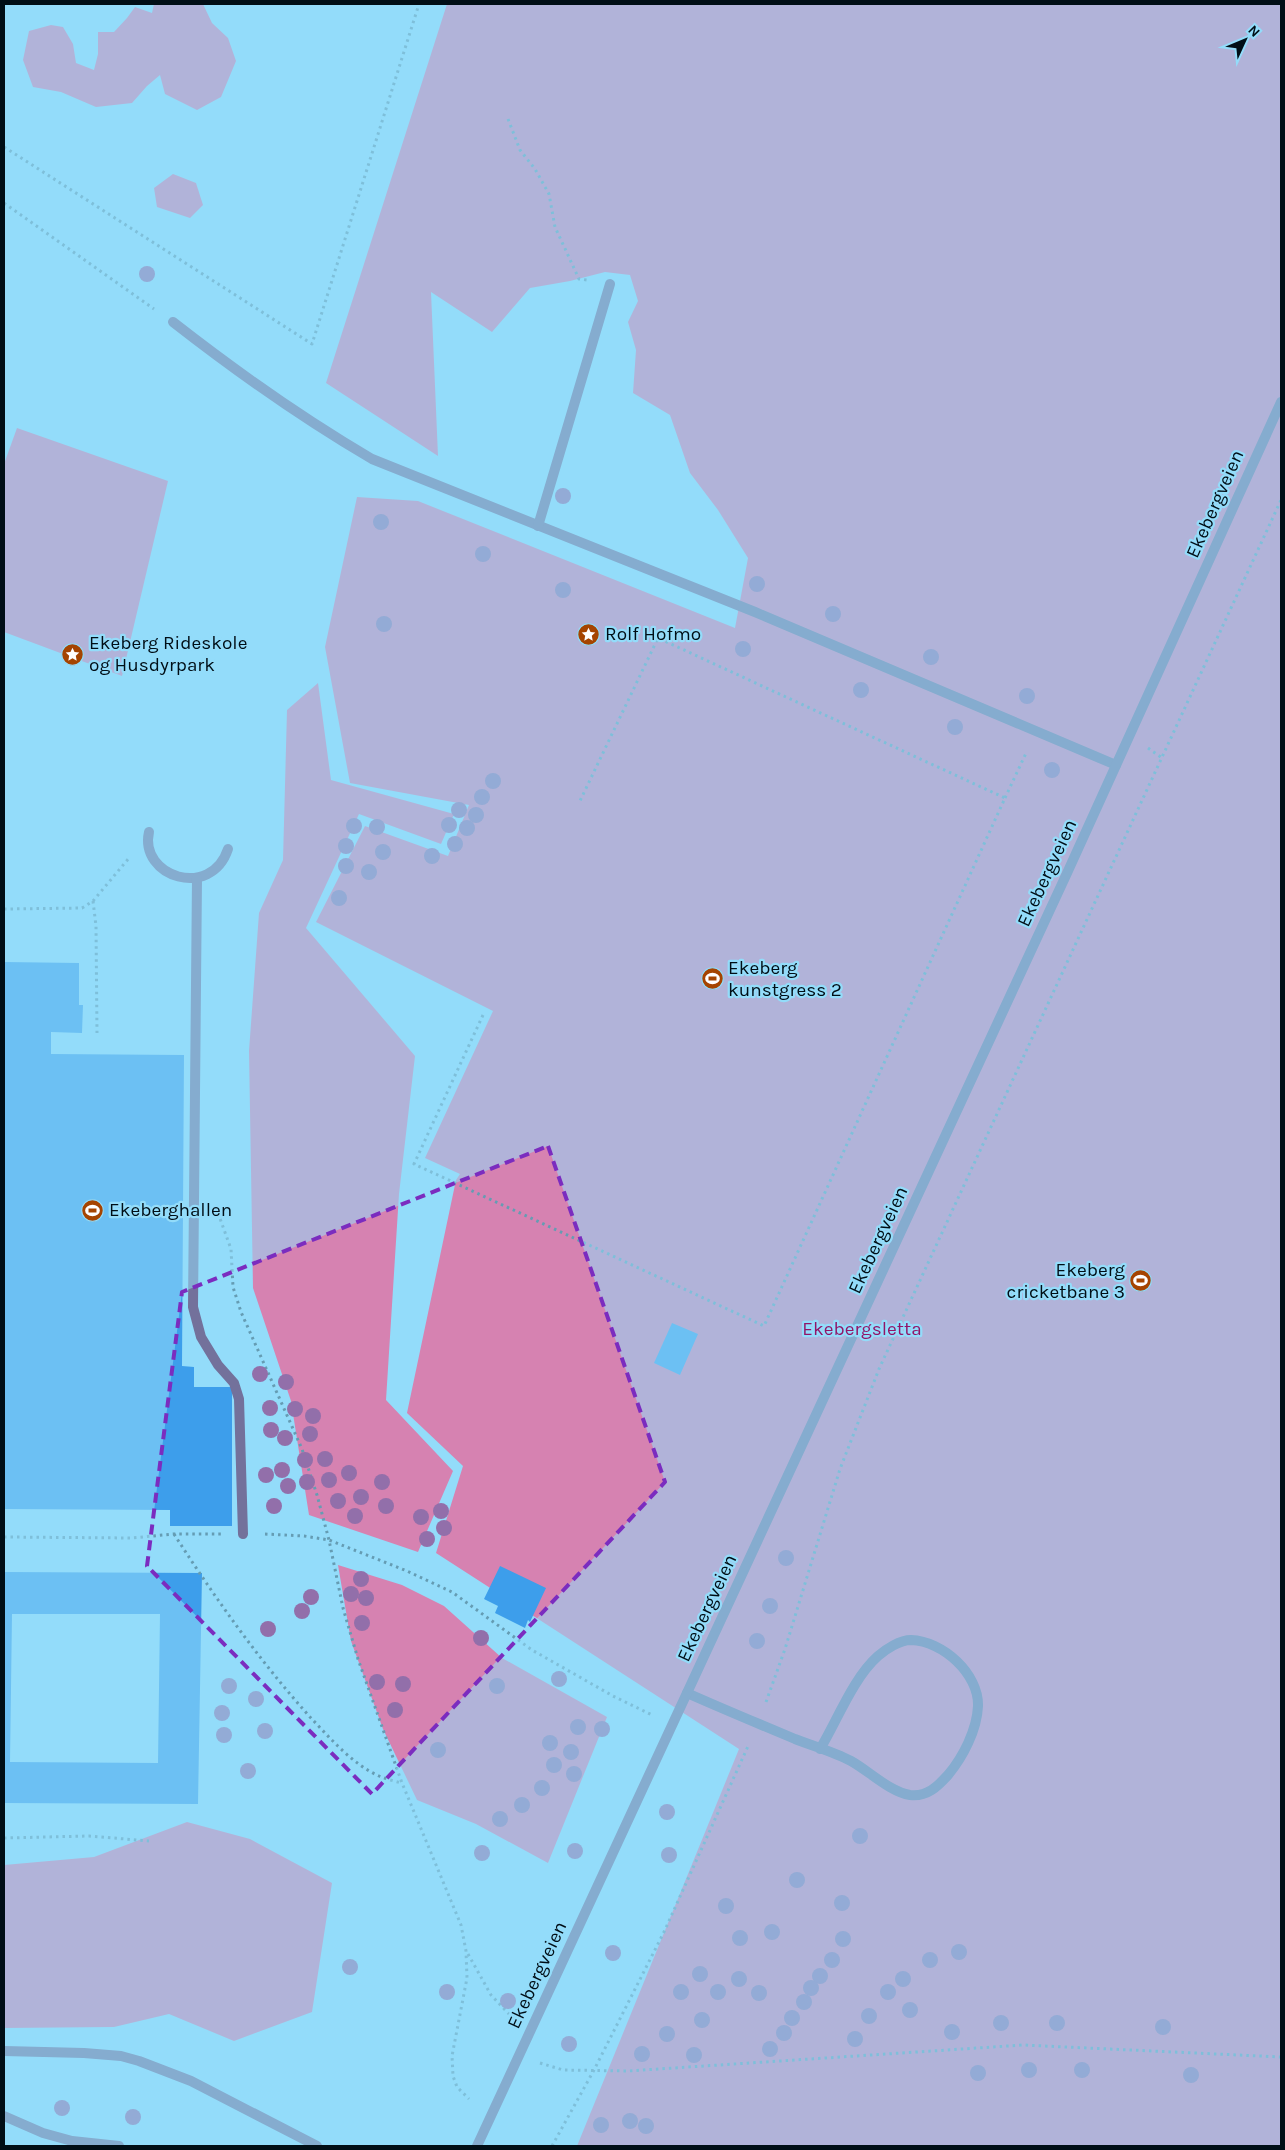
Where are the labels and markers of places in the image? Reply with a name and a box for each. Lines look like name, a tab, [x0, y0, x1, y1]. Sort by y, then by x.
place icon: Rolf Hofmo	[577, 622, 601, 646]
place label: Rolf Hofmo	[605, 623, 701, 645]
place label: Ekeberg Rideskole og Husdyrpark	[89, 632, 247, 676]
place icon: Ekeberg Rideskole og Husdyrpark	[61, 642, 85, 666]
place label: Ekeberg kunstgress 2	[728, 957, 842, 1001]
sports icon: Ekeberg kunstgress 2	[700, 967, 724, 991]
sports icon: Ekeberghallen	[81, 1198, 105, 1222]
place label: Ekeberghallen	[109, 1199, 232, 1221]
place label: Ekeberg cricketbane 3	[1007, 1259, 1125, 1303]
sports icon: Ekeberg cricketbane 3	[1129, 1269, 1153, 1293]

